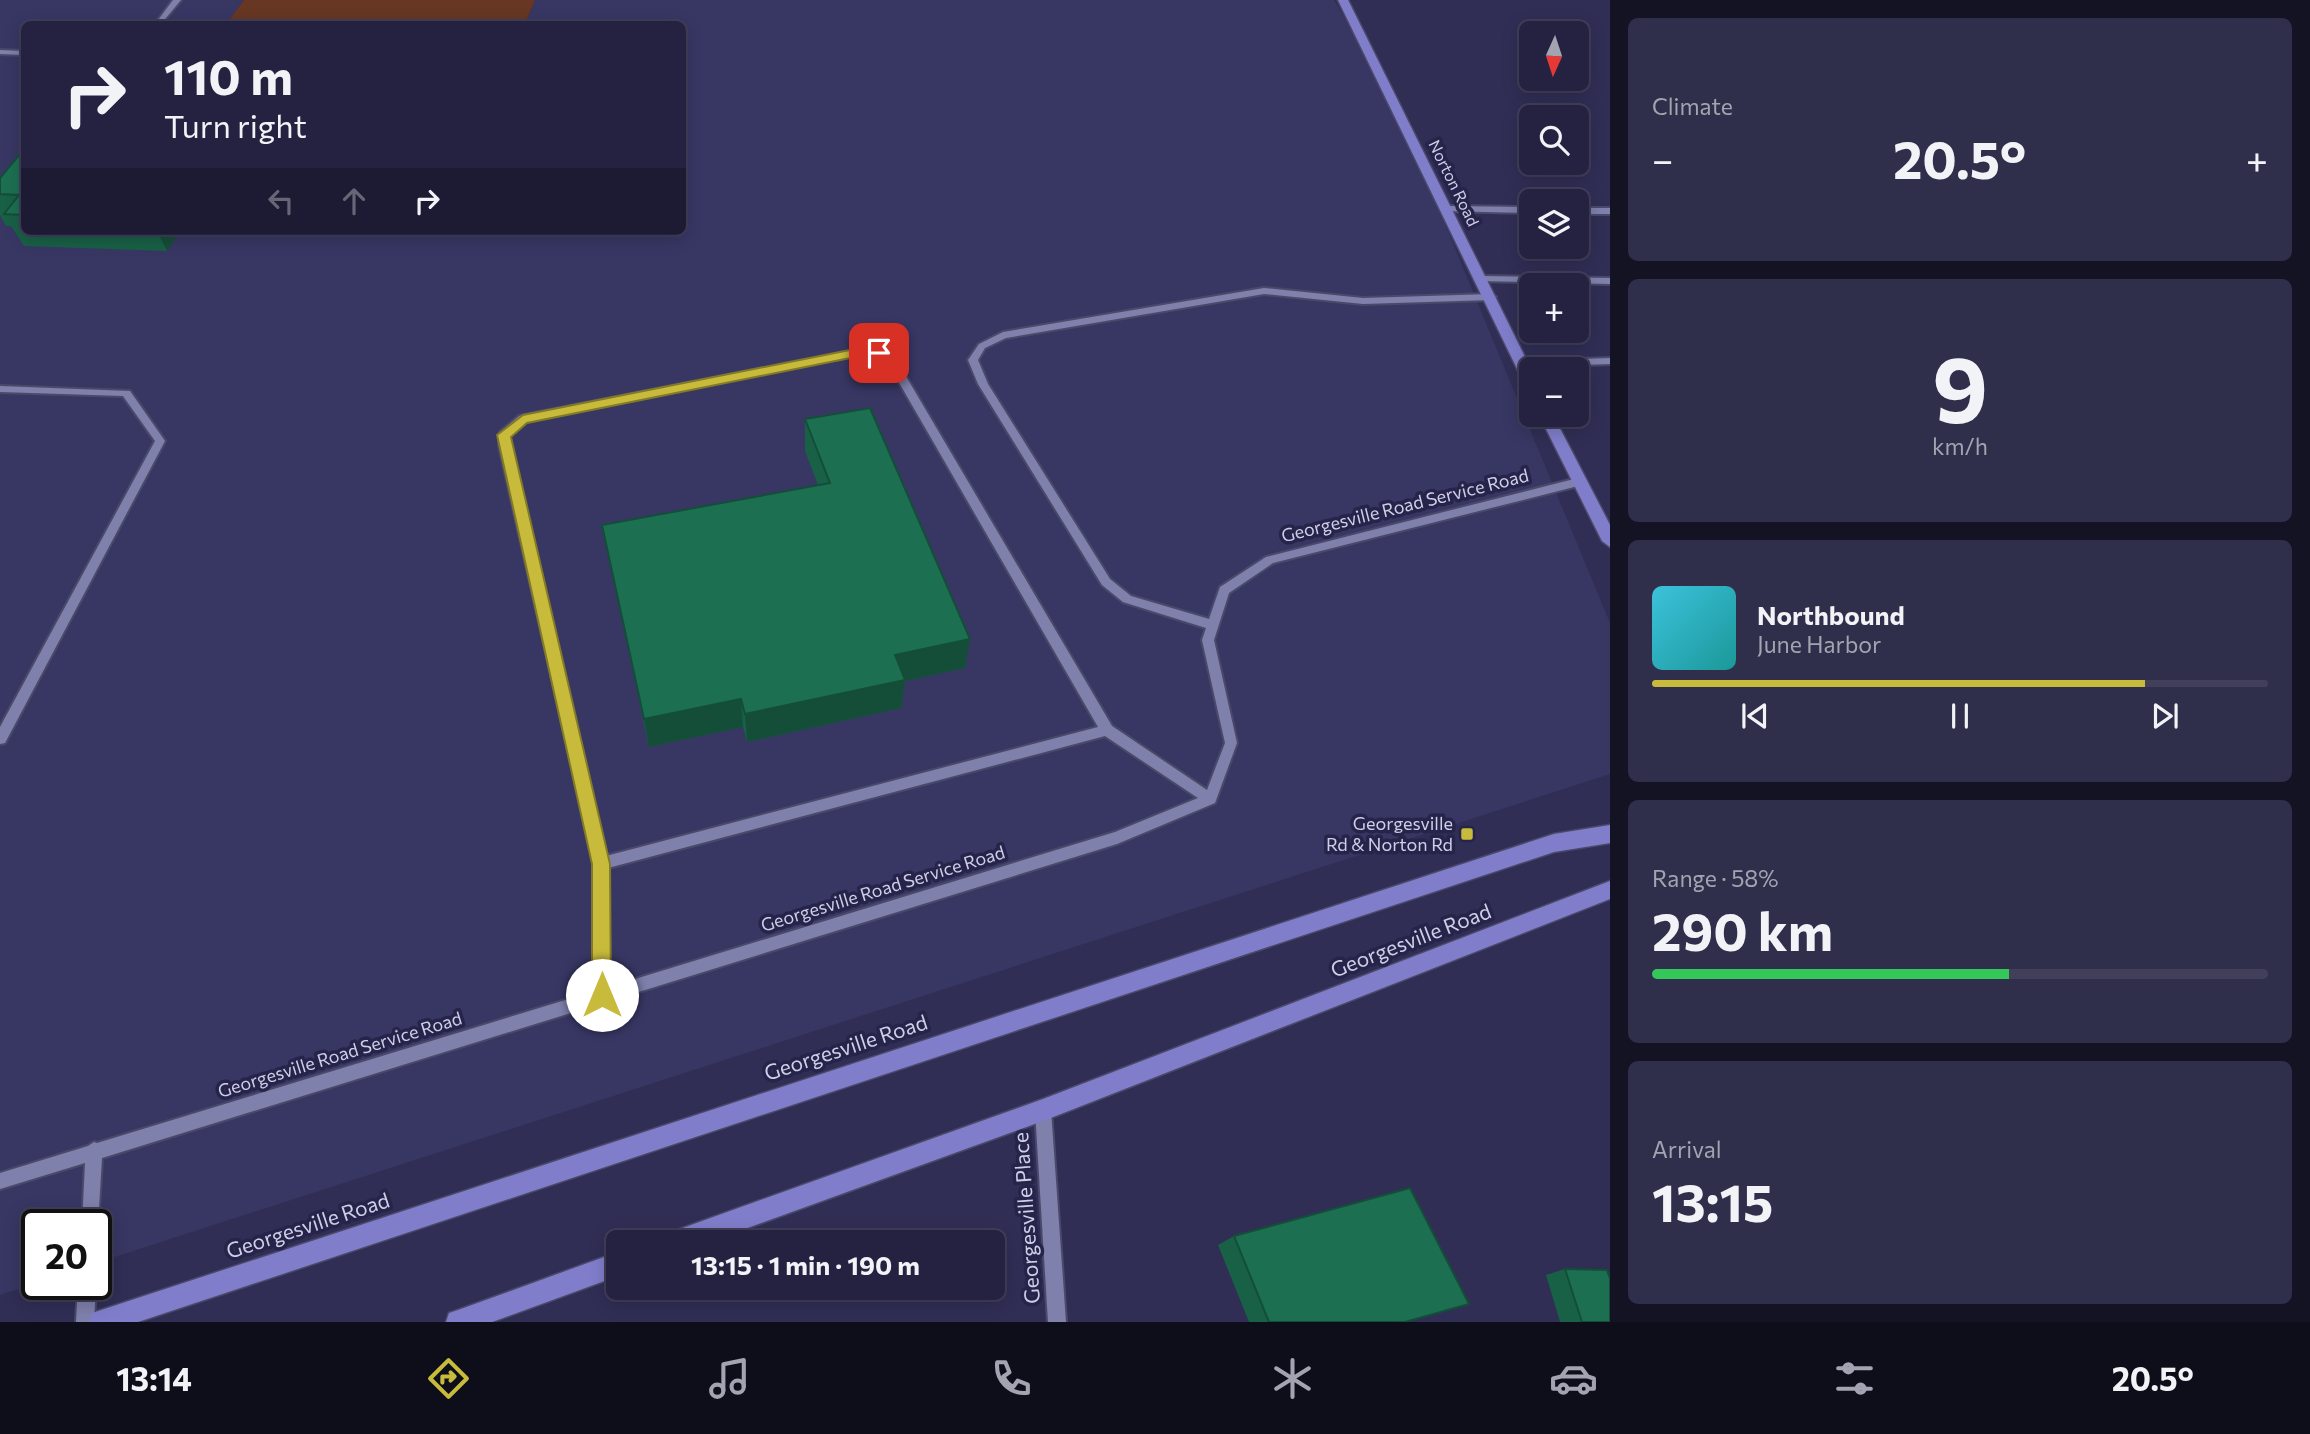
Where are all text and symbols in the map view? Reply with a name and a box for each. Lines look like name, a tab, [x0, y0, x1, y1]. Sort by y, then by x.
north arrow	[1519, 21, 1589, 91]
map controls	[1519, 21, 1589, 427]
text: 110 m	[164, 45, 293, 105]
icon: right	[49, 49, 140, 140]
text: Climate	[1652, 92, 1733, 120]
text: Turn right	[164, 105, 307, 145]
button: search	[1519, 105, 1589, 175]
text: 20.5°	[1893, 126, 2026, 190]
text: −	[1652, 135, 1674, 182]
text: +	[2246, 135, 2268, 182]
street label: Norton Road	[1425, 137, 1484, 229]
icon: left	[262, 182, 300, 220]
icon: ahead	[335, 182, 373, 220]
icon: right	[408, 182, 446, 220]
button: layers	[1519, 189, 1589, 259]
button: +	[1519, 273, 1589, 343]
pin	[849, 323, 909, 383]
text: 9	[1932, 330, 1988, 442]
icon: arrive	[860, 334, 898, 372]
button: −	[1519, 357, 1589, 427]
text: km/h	[1932, 432, 1988, 460]
street label: Georgesville Road Service Road	[1279, 464, 1531, 546]
text: Northbound	[1757, 599, 1905, 630]
text: June Harbor	[1757, 630, 1881, 658]
icon: previous	[1736, 697, 1774, 735]
icon: pause	[1941, 697, 1979, 735]
icon: next	[2146, 697, 2184, 735]
place label: Georgesville Rd & Norton Rd	[1326, 812, 1453, 855]
marker: Georgesville Rd & Norton Rd	[1459, 826, 1475, 842]
street label: Georgesville Road Service Road	[758, 840, 1007, 936]
text: Range · 58%	[1652, 864, 1779, 892]
street label: Georgesville Road	[1327, 897, 1494, 982]
text: 290 km	[1652, 898, 1833, 962]
position arrow	[565, 958, 639, 1032]
street label: Georgesville Road Service Road	[215, 1006, 464, 1102]
street label: Georgesville Road	[761, 1008, 930, 1085]
street label: Georgesville Place	[1007, 1131, 1044, 1305]
text: Arrival	[1652, 1135, 1722, 1163]
text: 13:15	[1652, 1169, 1773, 1233]
street label: Georgesville Road	[223, 1186, 392, 1263]
speed limit sign: 20	[21, 1209, 112, 1300]
text: 13:15 · 1 min · 190 m	[691, 1249, 920, 1280]
icon: directions	[424, 1354, 473, 1403]
icon: music	[705, 1354, 754, 1403]
icon: phone	[987, 1354, 1036, 1403]
icon: climate	[1268, 1354, 1317, 1403]
icon: car	[1549, 1354, 1598, 1403]
icon: filters	[1830, 1354, 1879, 1403]
text: 13:14	[116, 1358, 192, 1398]
text: 20.5°	[2112, 1358, 2194, 1398]

